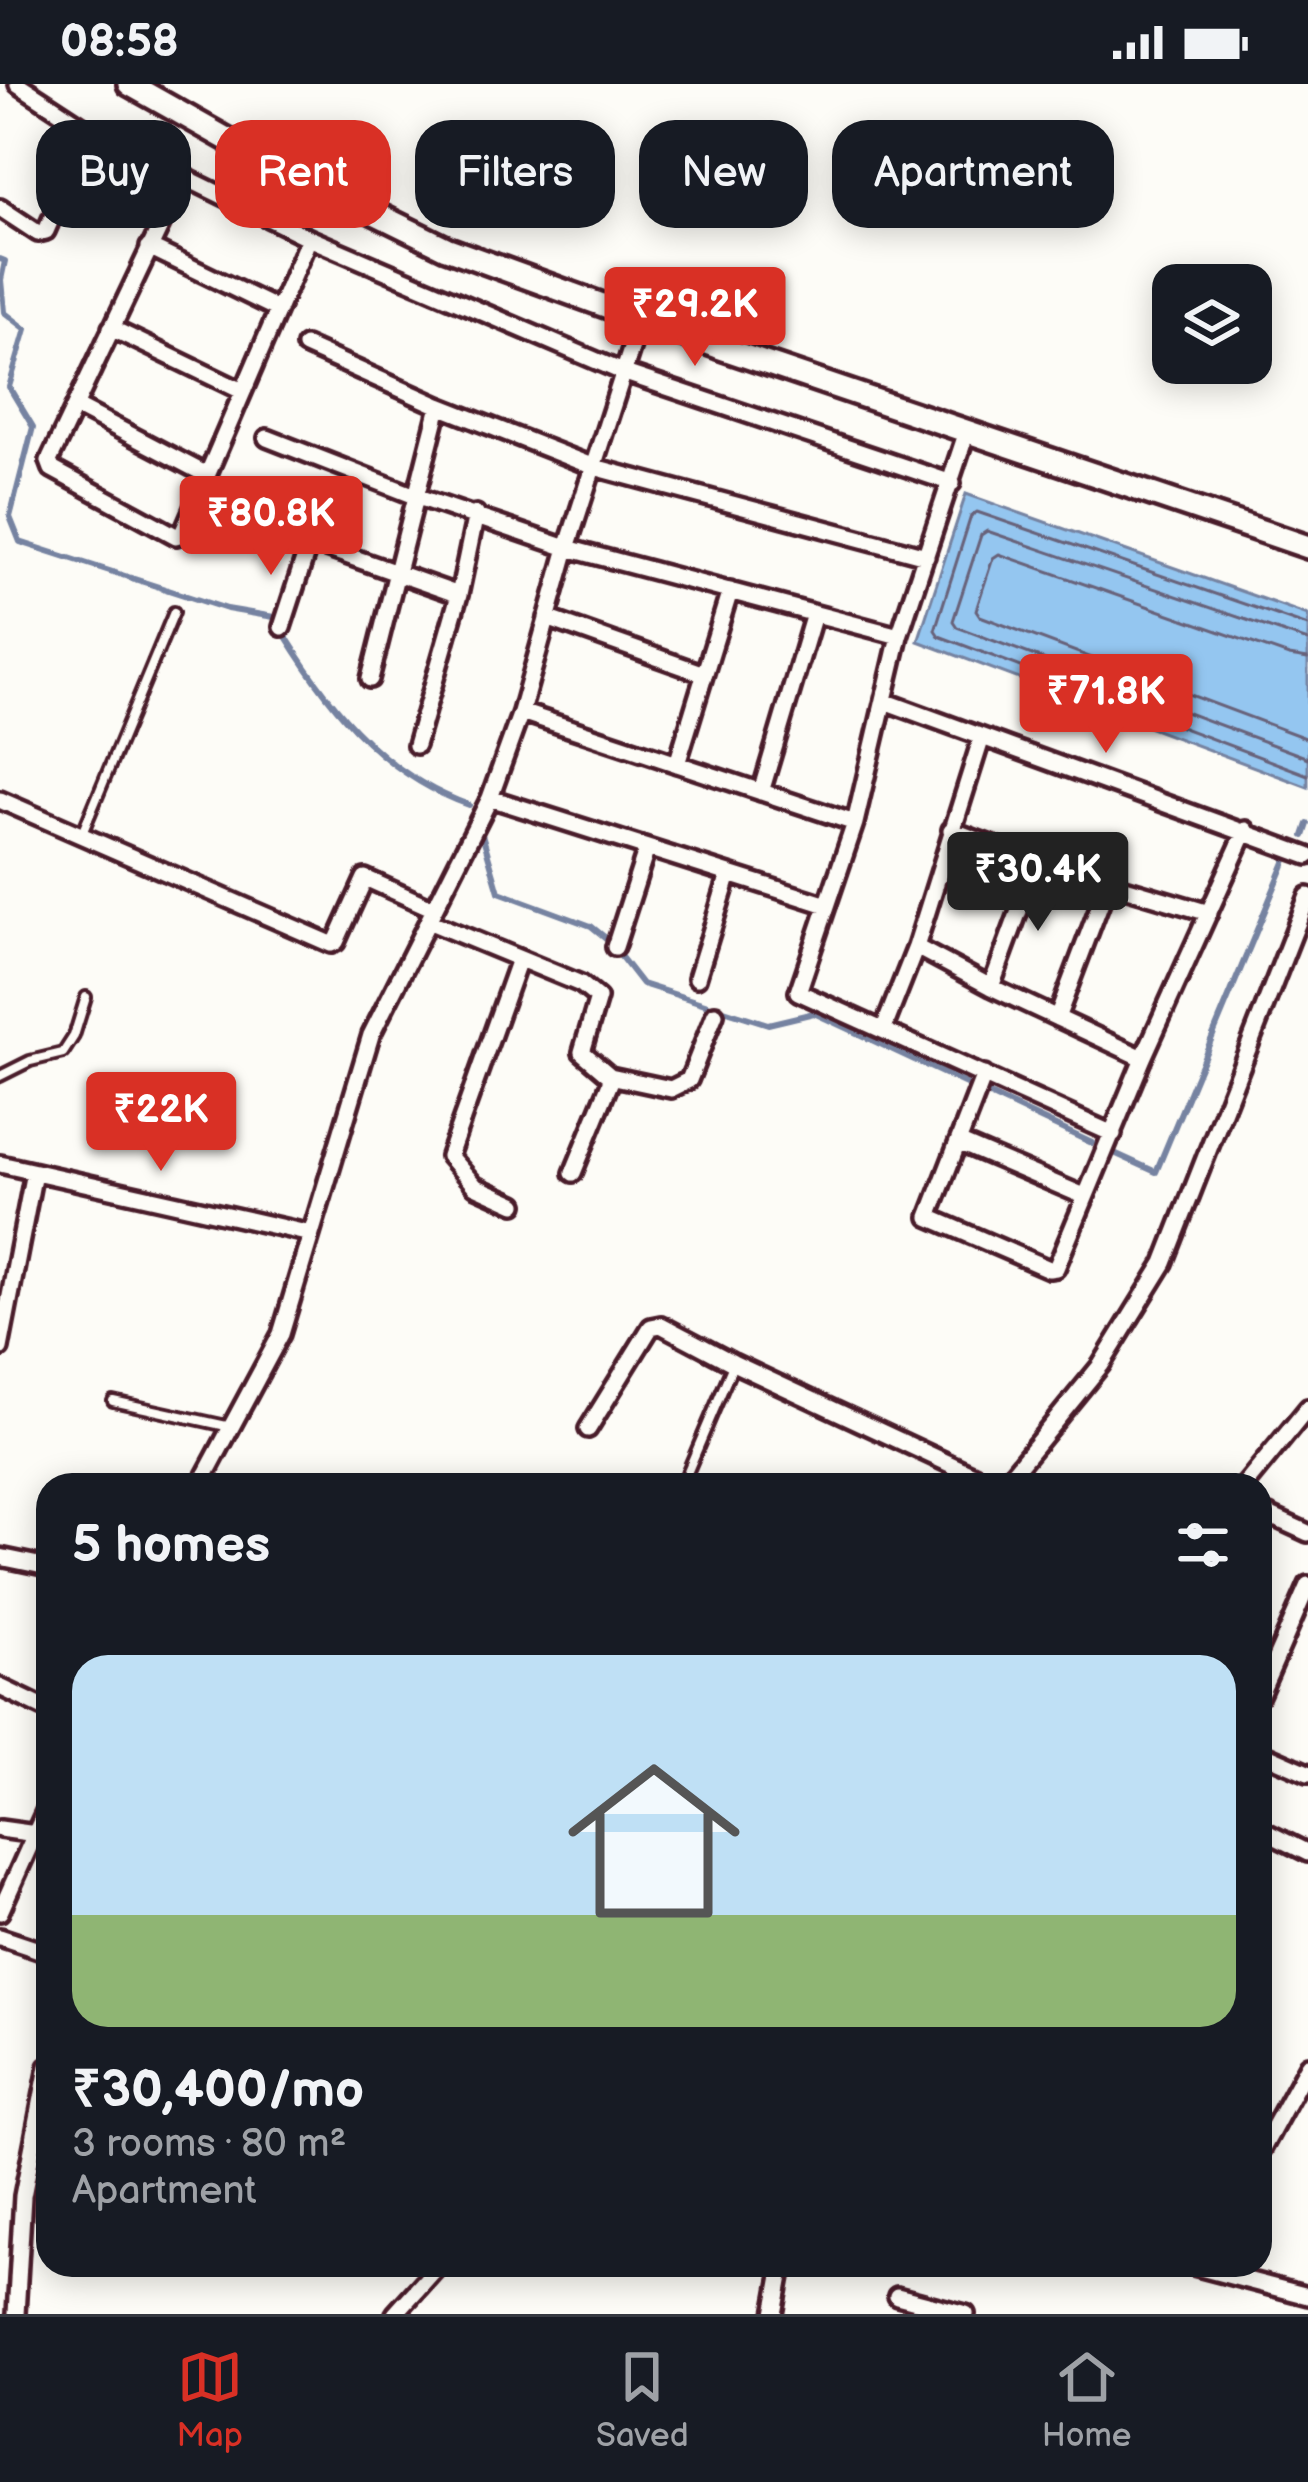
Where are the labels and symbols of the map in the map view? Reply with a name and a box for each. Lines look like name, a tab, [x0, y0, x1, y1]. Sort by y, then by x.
pin: ₹29.2K	[597, 267, 793, 369]
pin: ₹80.8K	[173, 476, 369, 578]
pin: ₹71.8K	[1008, 654, 1204, 756]
pin: ₹30.4K	[940, 832, 1136, 934]
pin: ₹22K	[90, 1072, 232, 1174]

